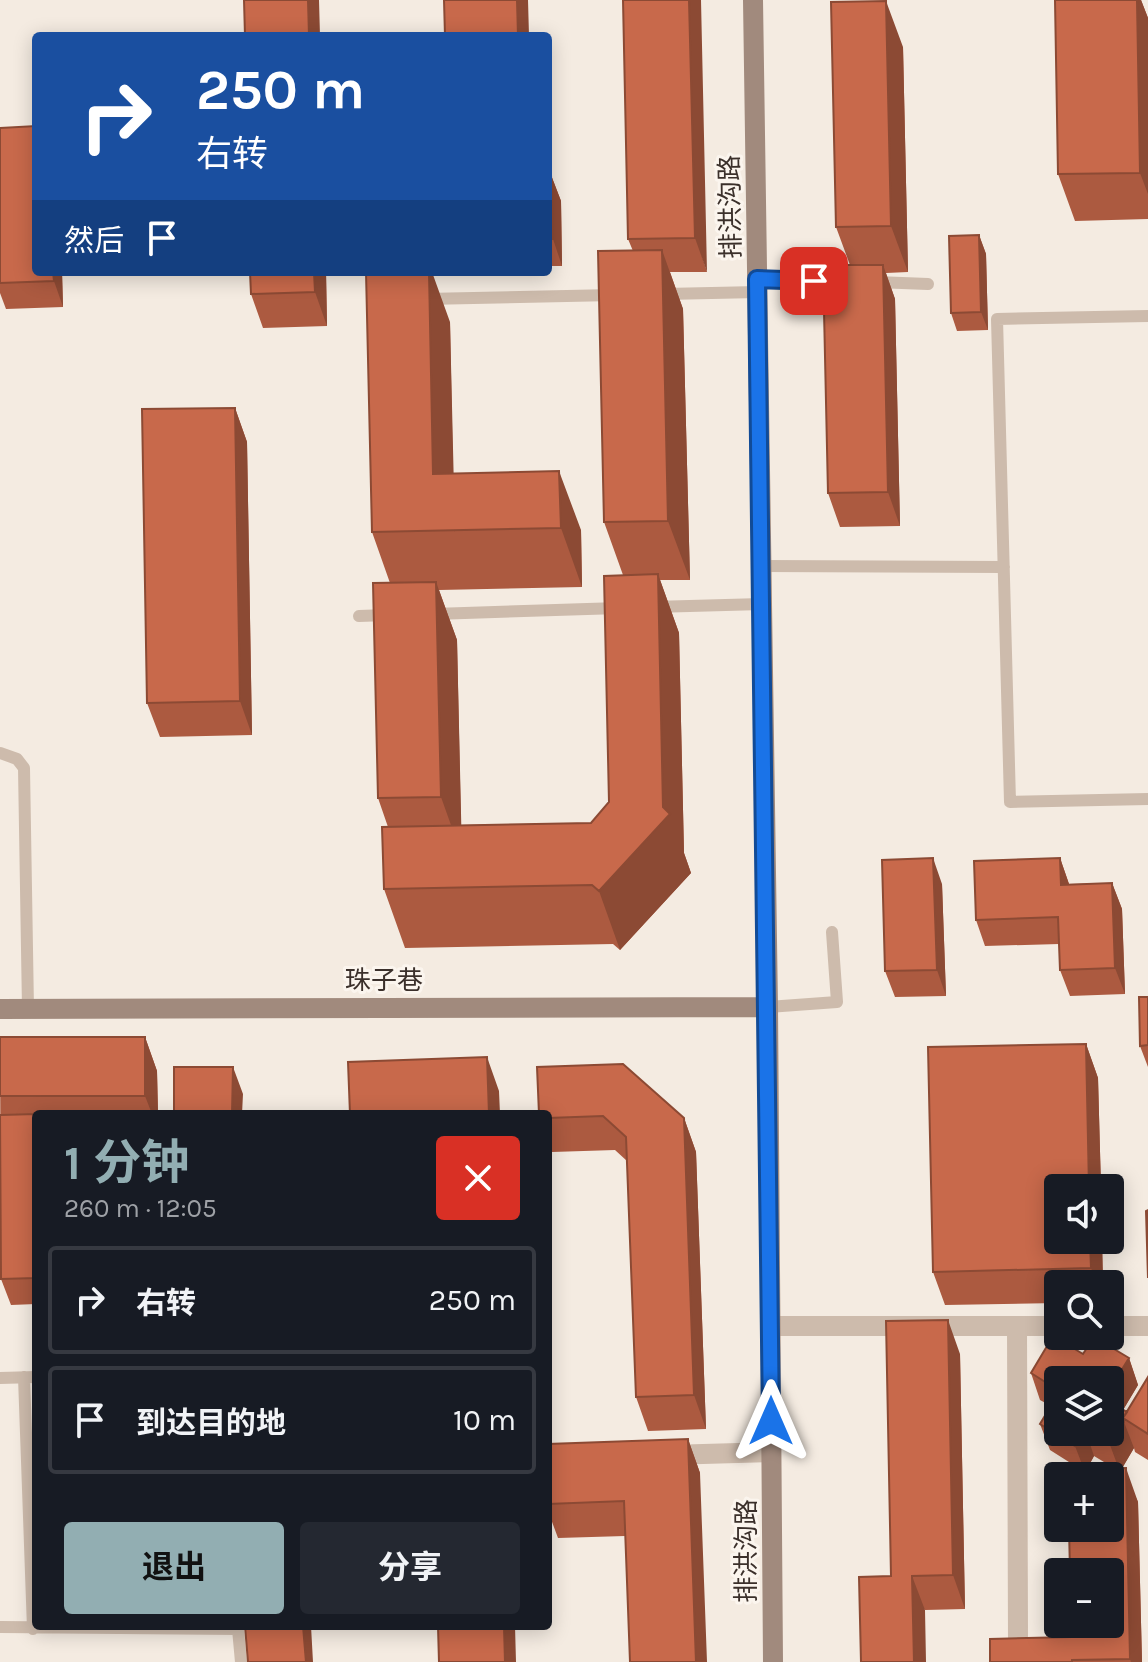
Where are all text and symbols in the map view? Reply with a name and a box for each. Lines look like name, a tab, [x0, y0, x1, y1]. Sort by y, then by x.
text: 250 m	[196, 57, 365, 122]
icon: right	[64, 64, 168, 168]
text: 右转	[196, 133, 268, 175]
street label: 排洪沟路	[714, 155, 747, 259]
icon: arrive	[140, 216, 184, 260]
text: 然后	[64, 223, 124, 259]
pin	[780, 247, 848, 315]
icon: arrive	[792, 259, 836, 303]
street label: 珠子巷	[345, 965, 423, 996]
text: 1 分钟	[64, 1135, 189, 1191]
button: close	[436, 1136, 520, 1220]
map controls	[1044, 1174, 1124, 1638]
button: sound	[1044, 1174, 1124, 1254]
text: 260 m · 12:05	[64, 1193, 217, 1224]
button: search	[1044, 1270, 1124, 1350]
icon: right	[68, 1278, 112, 1322]
text: 250 m	[429, 1282, 516, 1318]
text: 右转	[136, 1285, 196, 1321]
button: layers	[1044, 1366, 1124, 1446]
position arrow	[729, 1379, 813, 1463]
icon: arrive	[68, 1398, 112, 1442]
text: 10 m	[453, 1402, 516, 1438]
text: 到达目的地	[136, 1405, 286, 1441]
button: +	[1044, 1462, 1124, 1542]
street label: 排洪沟路	[731, 1499, 762, 1603]
button: 退出	[64, 1522, 284, 1614]
button: 分享	[300, 1522, 520, 1614]
button: −	[1044, 1558, 1124, 1638]

